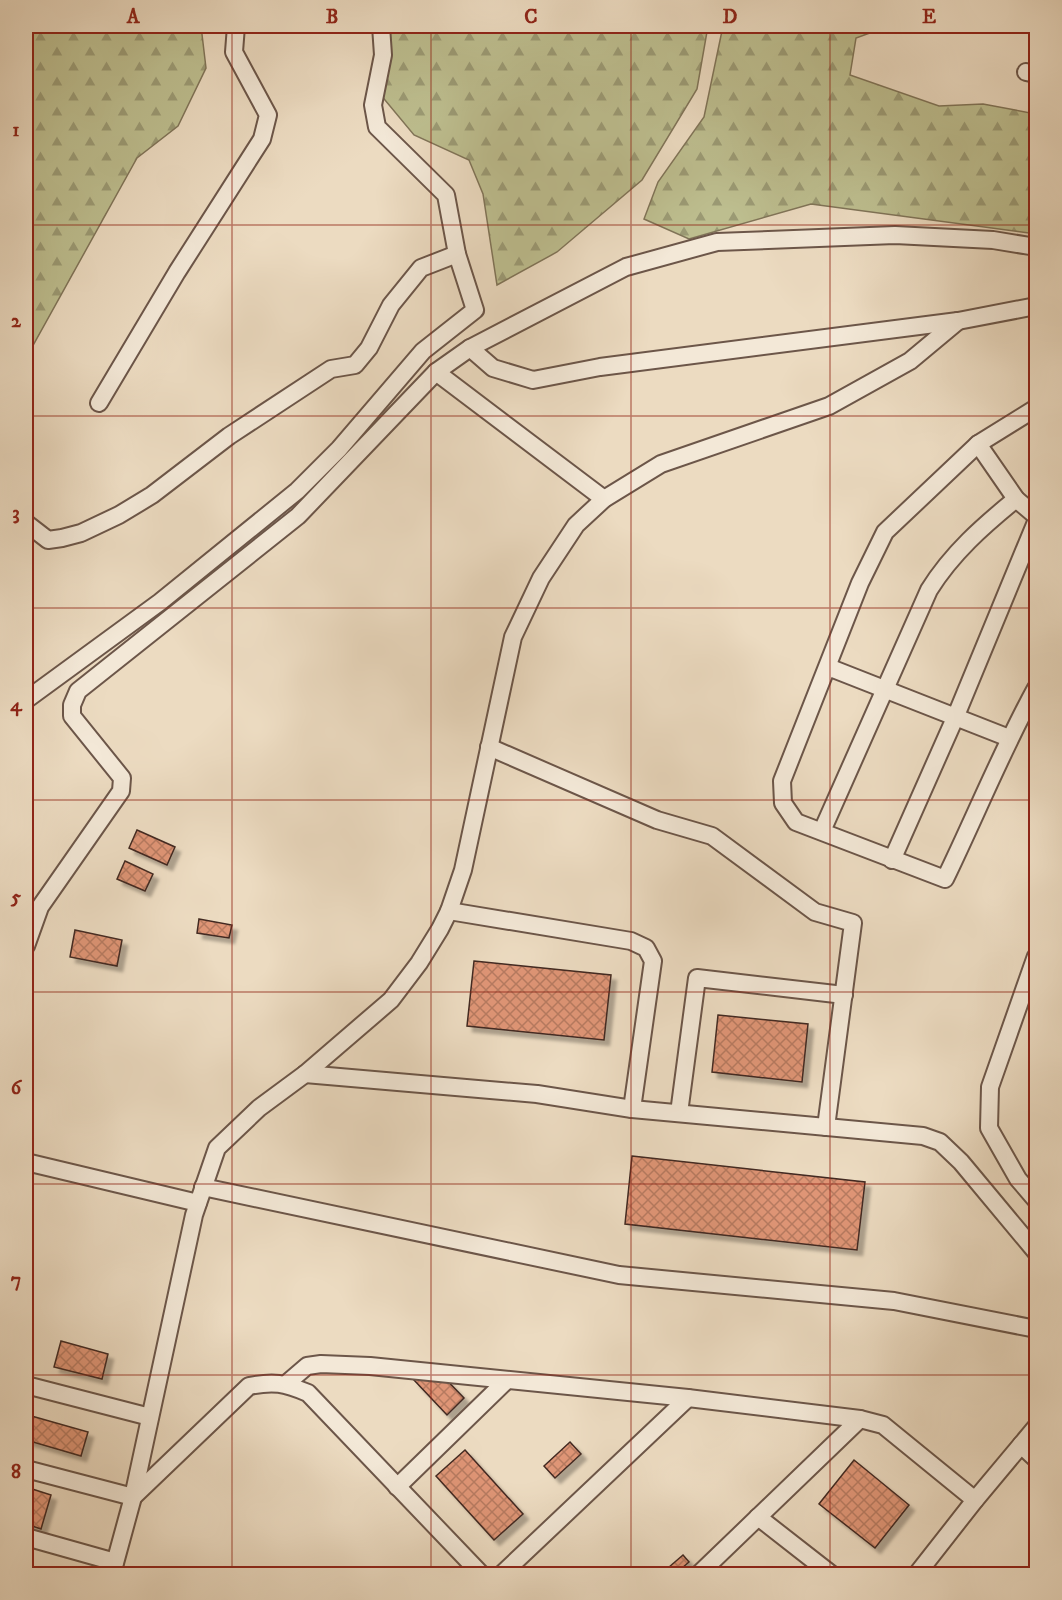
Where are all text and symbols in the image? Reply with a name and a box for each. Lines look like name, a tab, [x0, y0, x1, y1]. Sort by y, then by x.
text: A	[126, 5, 141, 30]
text: B	[326, 5, 338, 30]
text: C	[524, 5, 538, 30]
text: D	[723, 5, 738, 30]
text: E	[922, 5, 936, 30]
text: 1	[12, 118, 20, 143]
text: 2	[11, 309, 22, 334]
text: 3	[12, 501, 20, 526]
text: 4	[10, 693, 23, 718]
text: 5	[10, 885, 21, 910]
text: 6	[11, 1076, 23, 1101]
text: 7	[11, 1268, 21, 1293]
text: 8	[11, 1460, 21, 1485]

